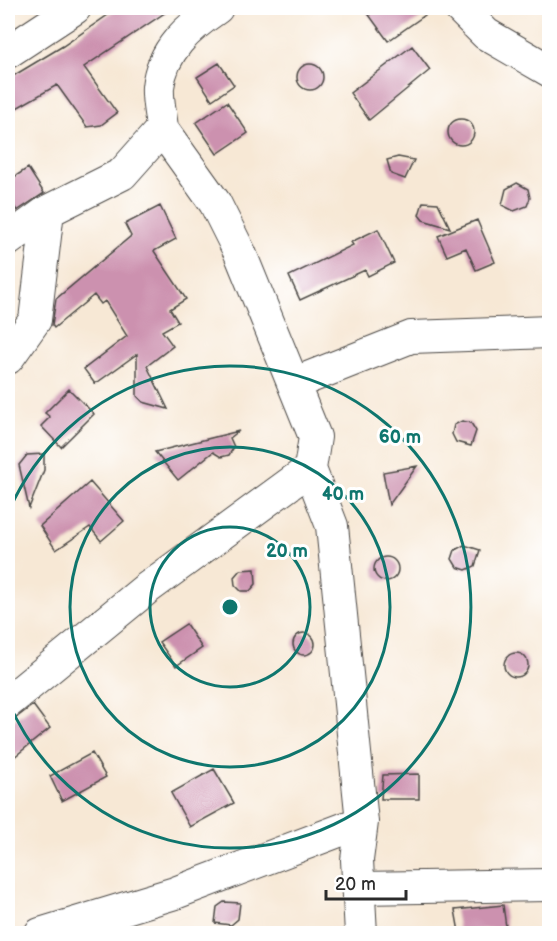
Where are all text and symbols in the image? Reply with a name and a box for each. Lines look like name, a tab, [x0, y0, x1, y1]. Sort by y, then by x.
text: 60 m	[379, 427, 421, 448]
text: 40 m	[322, 484, 364, 505]
text: 20 m	[266, 541, 308, 562]
centre of rings	[220, 597, 240, 617]
scale bar	[326, 863, 406, 901]
text: 20 m	[335, 874, 376, 895]

